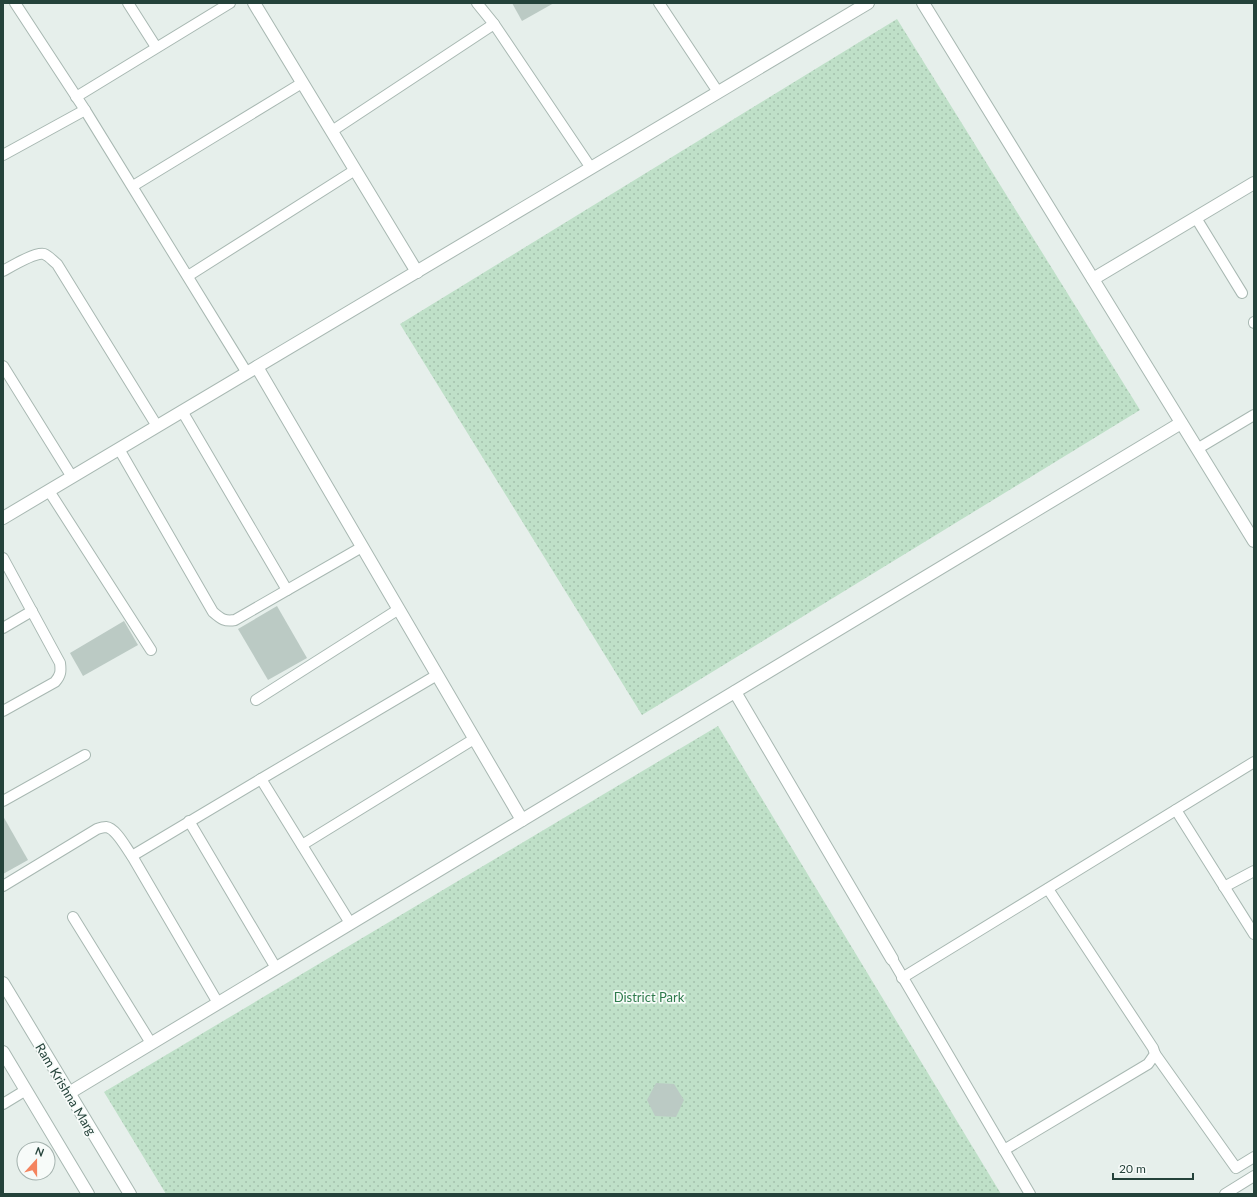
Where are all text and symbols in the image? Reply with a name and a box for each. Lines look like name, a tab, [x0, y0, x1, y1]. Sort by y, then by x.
park label: District Park	[614, 989, 685, 1005]
street label: Ram Krishna Marg	[32, 1040, 100, 1138]
north arrow	[16, 1141, 56, 1181]
text: N	[33, 1144, 46, 1159]
scale bar	[1113, 1155, 1193, 1181]
text: 20 m	[1119, 1161, 1146, 1176]

